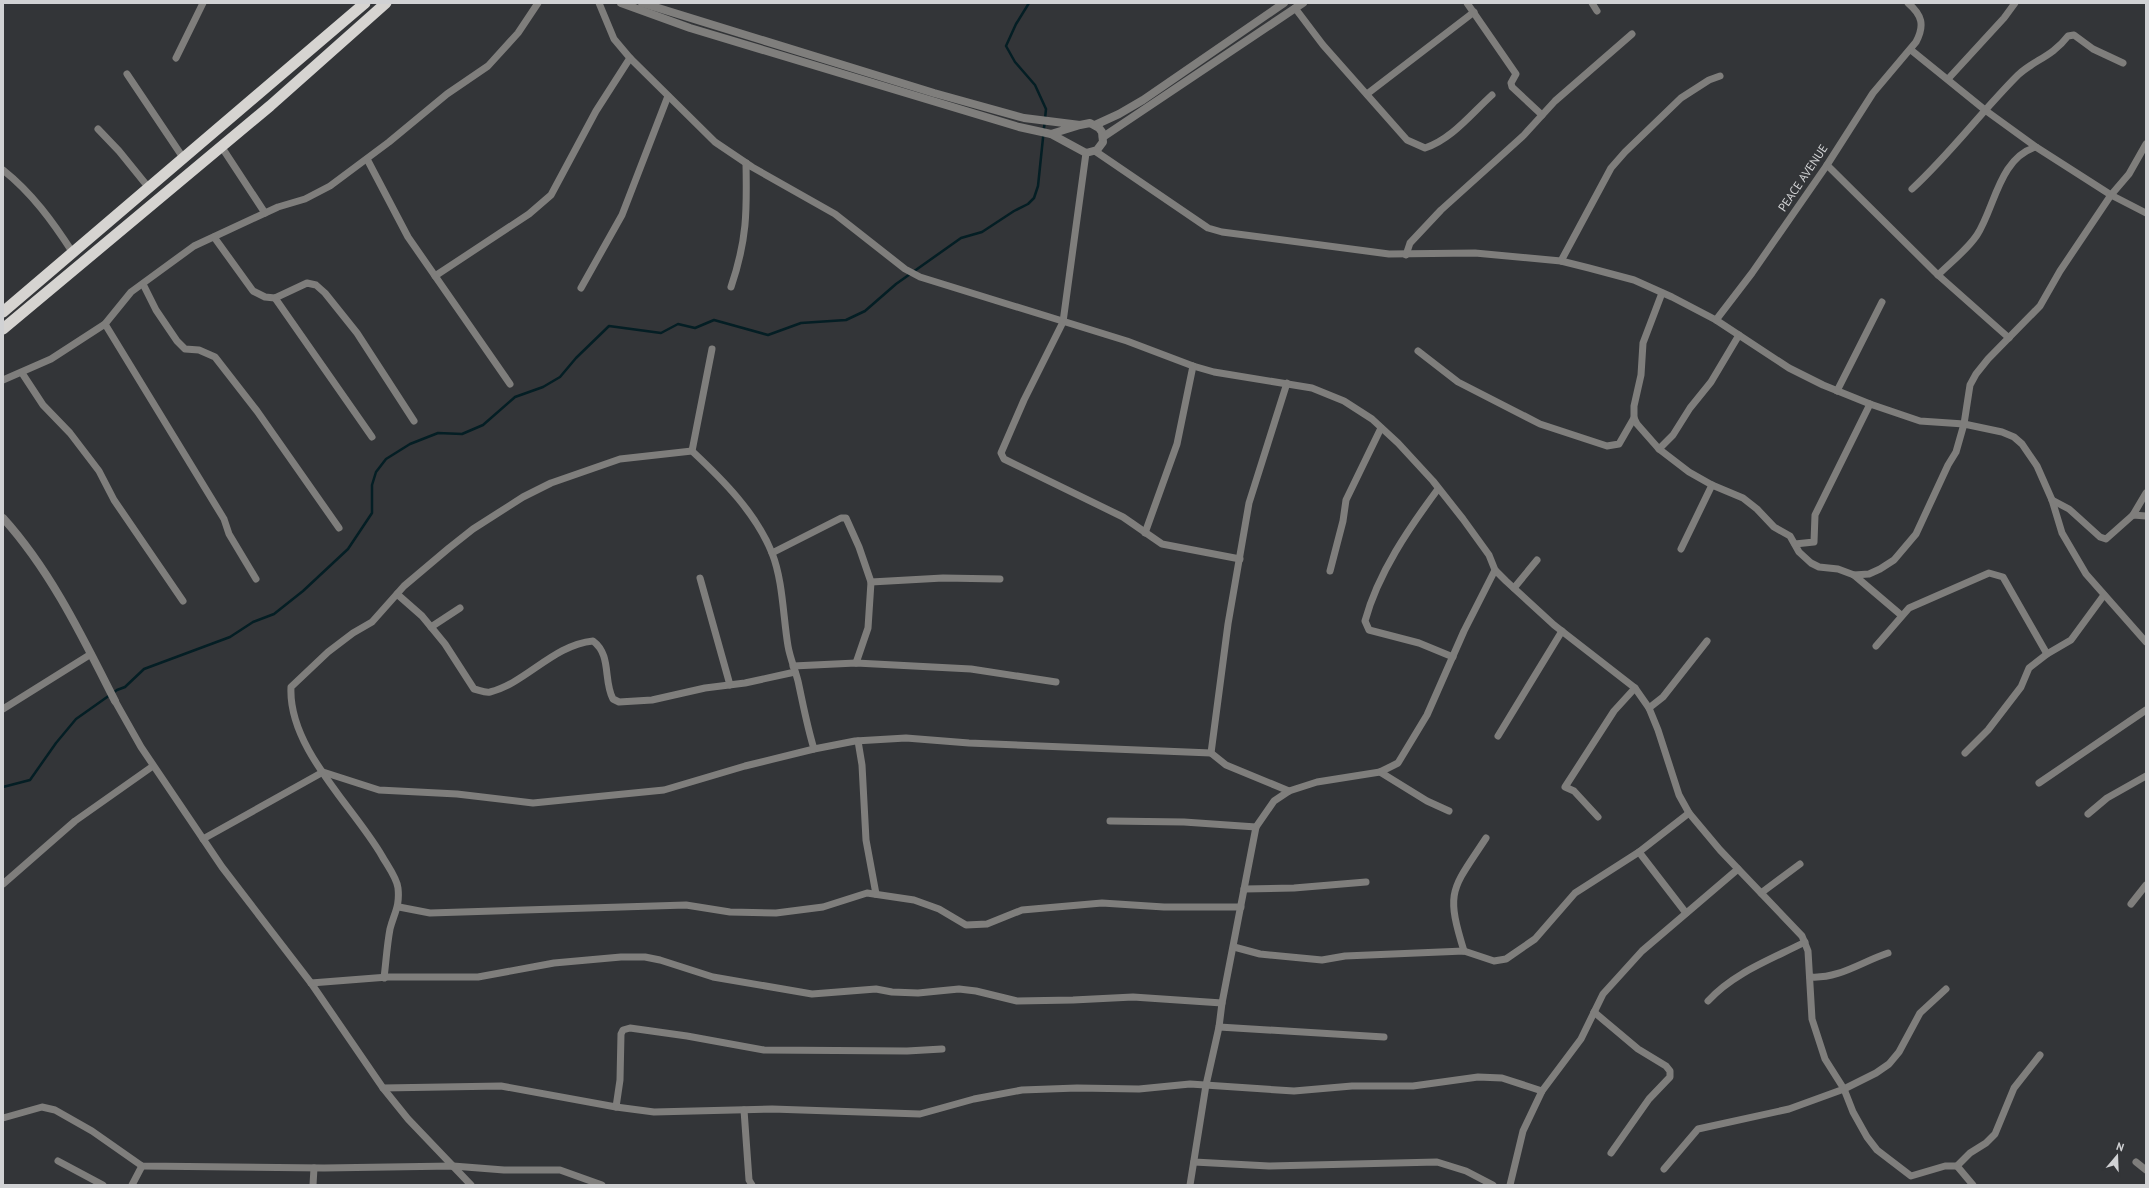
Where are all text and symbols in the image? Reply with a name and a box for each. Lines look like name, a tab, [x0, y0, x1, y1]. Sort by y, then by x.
street label: PEACE AVENUE	[1775, 141, 1831, 214]
north arrow	[2097, 1136, 2137, 1176]
text: N	[2115, 1139, 2126, 1154]

